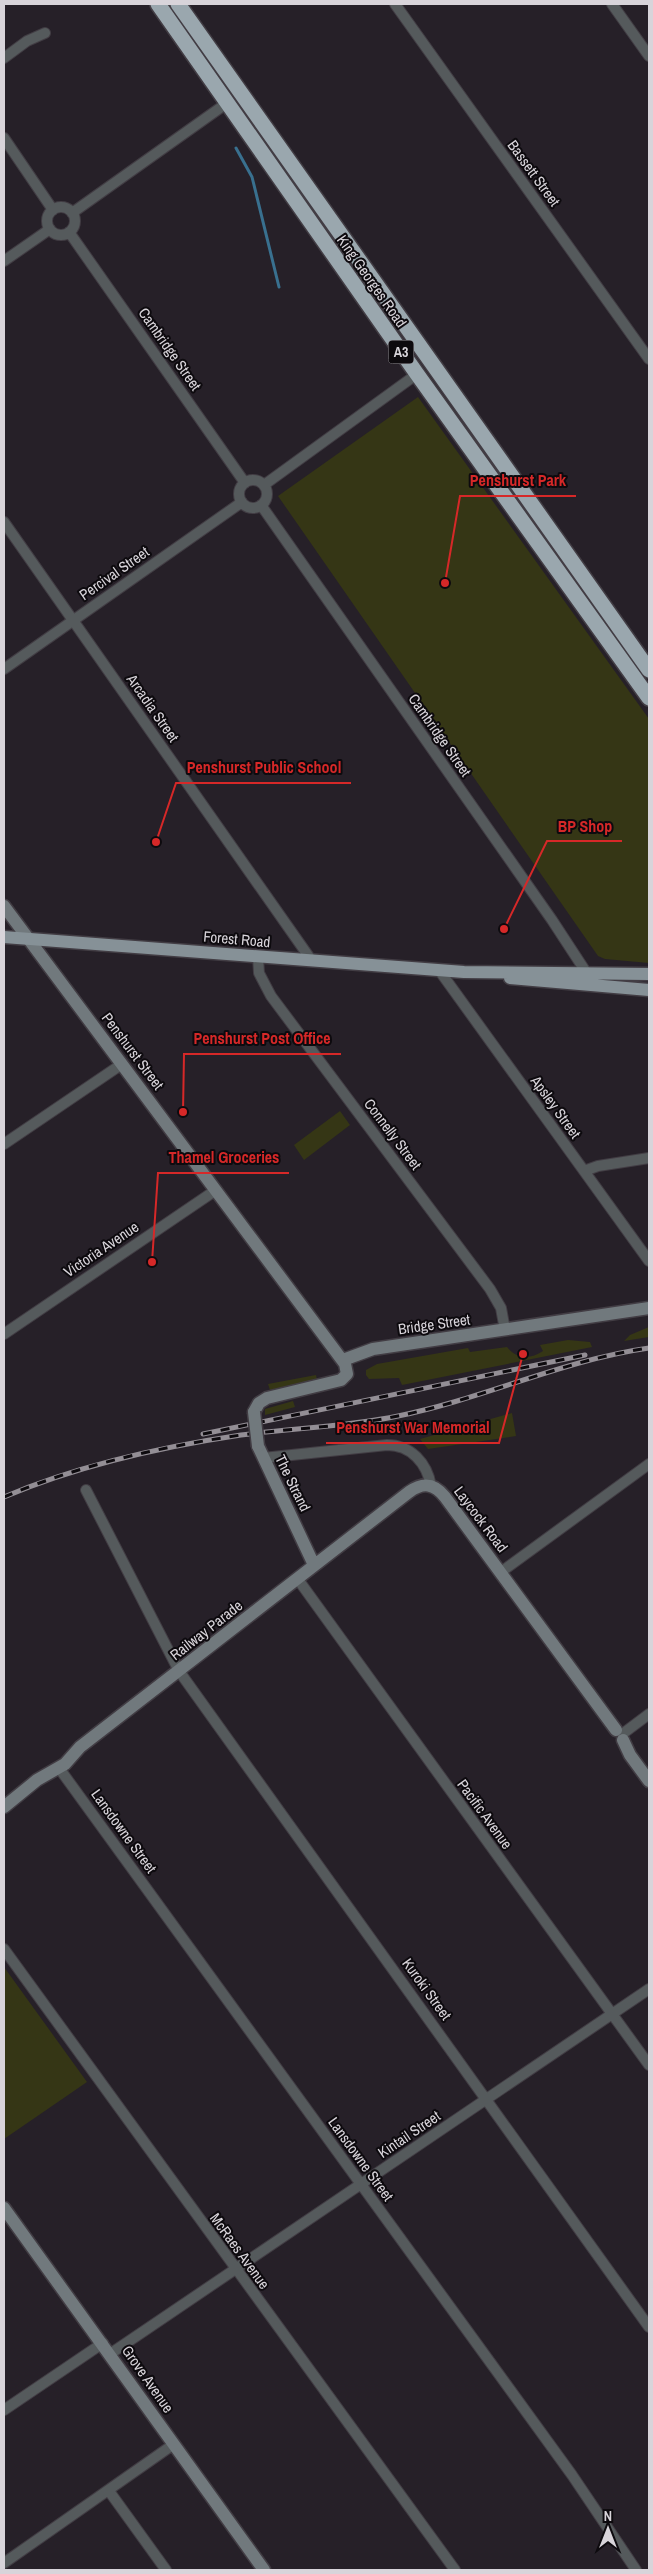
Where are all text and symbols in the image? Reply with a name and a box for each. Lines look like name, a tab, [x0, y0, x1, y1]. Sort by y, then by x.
street label: Bassett Street	[503, 136, 566, 211]
street label: King Georges Road	[332, 230, 412, 332]
street label: Cambridge Street	[134, 303, 207, 395]
road number: A3	[388, 341, 414, 364]
callout: Penshurst Park	[460, 465, 576, 496]
text: Penshurst Park	[470, 469, 567, 491]
street label: Percival Street	[75, 541, 154, 605]
street label: Arcadia Street	[121, 669, 184, 747]
street label: Cambridge Street	[404, 689, 477, 781]
callout: Penshurst Public School	[176, 752, 351, 783]
text: Penshurst Public School	[187, 756, 341, 778]
callout: BP Shop	[547, 810, 622, 841]
text: BP Shop	[558, 815, 612, 837]
street label: Forest Road	[203, 926, 271, 952]
street label: Penshurst Street	[97, 1008, 169, 1094]
callout: Penshurst Post Office	[184, 1023, 341, 1054]
text: Penshurst Post Office	[193, 1027, 331, 1049]
street label: Apsley Street	[525, 1070, 586, 1143]
street label: Connelly Street	[359, 1094, 427, 1174]
callout: Thamel Groceries	[158, 1142, 289, 1173]
text: Thamel Groceries	[169, 1146, 279, 1168]
street label: Victoria Avenue	[59, 1216, 143, 1282]
street label: Bridge Street	[397, 1308, 472, 1339]
callout: Penshurst War Memorial	[326, 1412, 499, 1443]
text: Penshurst War Memorial	[336, 1416, 490, 1438]
street label: The Strand	[270, 1451, 316, 1515]
street label: Laycock Road	[449, 1482, 513, 1556]
street label: Railway Parade	[165, 1595, 247, 1665]
street label: Pacific Avenue	[452, 1775, 518, 1853]
street label: Lansdowne Street	[86, 1785, 162, 1878]
street label: Kuroki Street	[397, 1954, 457, 2025]
street label: Kintail Street	[374, 2105, 445, 2163]
street label: Lansdowne Street	[323, 2113, 399, 2206]
street label: McRaes Avenue	[205, 2209, 275, 2293]
street label: Grove Avenue	[117, 2341, 179, 2417]
north arrow	[583, 2504, 633, 2554]
text: N	[604, 2507, 612, 2525]

